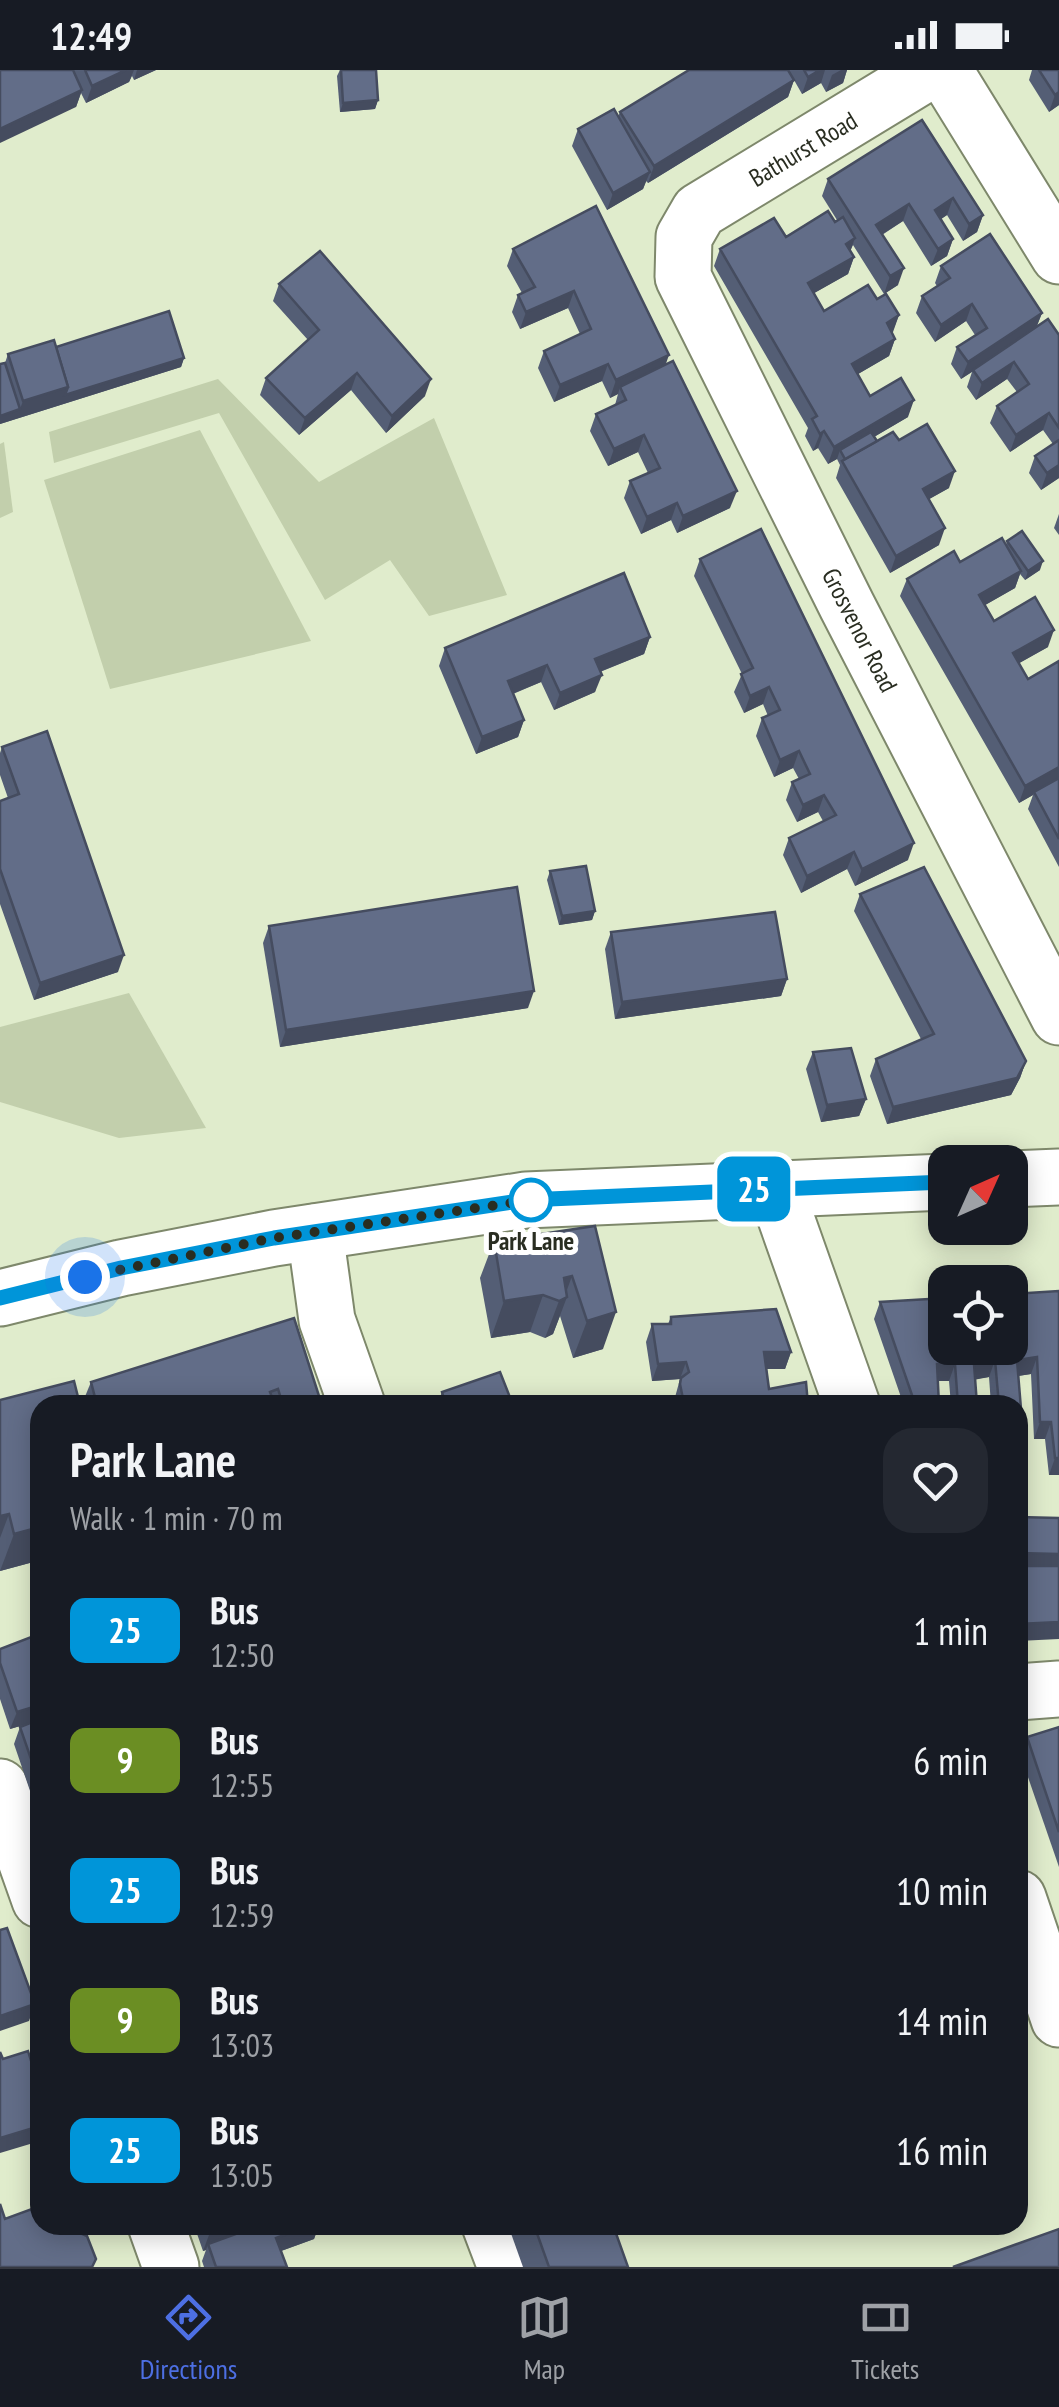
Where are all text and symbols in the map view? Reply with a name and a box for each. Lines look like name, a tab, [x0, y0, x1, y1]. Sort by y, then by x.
text: 12:49	[50, 11, 132, 60]
street label: Bathurst Road	[743, 104, 863, 194]
street label: Grosvenor Road	[815, 563, 905, 697]
north arrow	[928, 1145, 1028, 1245]
map controls	[928, 1145, 1028, 1365]
line badge: 25	[709, 1156, 799, 1222]
text: 25	[737, 1166, 771, 1212]
marker: Park Lane	[510, 1179, 552, 1221]
place label: Park Lane	[488, 1225, 574, 1257]
your location	[60, 1252, 110, 1302]
button: locate	[928, 1265, 1028, 1365]
text: Park Lane	[70, 1428, 236, 1490]
button: heart	[883, 1428, 988, 1533]
text: Walk · 1 min · 70 m	[70, 1497, 283, 1539]
text: Bus	[210, 1585, 259, 1634]
text: 1 min	[913, 1606, 988, 1655]
text: 25	[108, 1607, 142, 1653]
text: 12:50	[210, 1634, 274, 1676]
text: Bus	[210, 1715, 259, 1764]
text: 6 min	[913, 1736, 988, 1785]
text: 9	[117, 1737, 133, 1783]
text: 12:55	[210, 1764, 274, 1806]
text: Bus	[210, 1845, 259, 1894]
text: 10 min	[896, 1866, 988, 1915]
text: 25	[108, 1867, 142, 1913]
text: 12:59	[210, 1894, 274, 1936]
text: Bus	[210, 1975, 259, 2024]
text: 14 min	[896, 1996, 988, 2045]
text: 9	[117, 1997, 133, 2043]
text: 13:03	[210, 2024, 274, 2066]
text: Bus	[210, 2105, 259, 2154]
text: 16 min	[896, 2126, 988, 2175]
text: 25	[108, 2127, 142, 2173]
text: 13:05	[210, 2154, 274, 2196]
tab: Directions	[140, 2290, 237, 2387]
tab: Map	[517, 2290, 572, 2387]
tab: Tickets	[851, 2290, 919, 2387]

